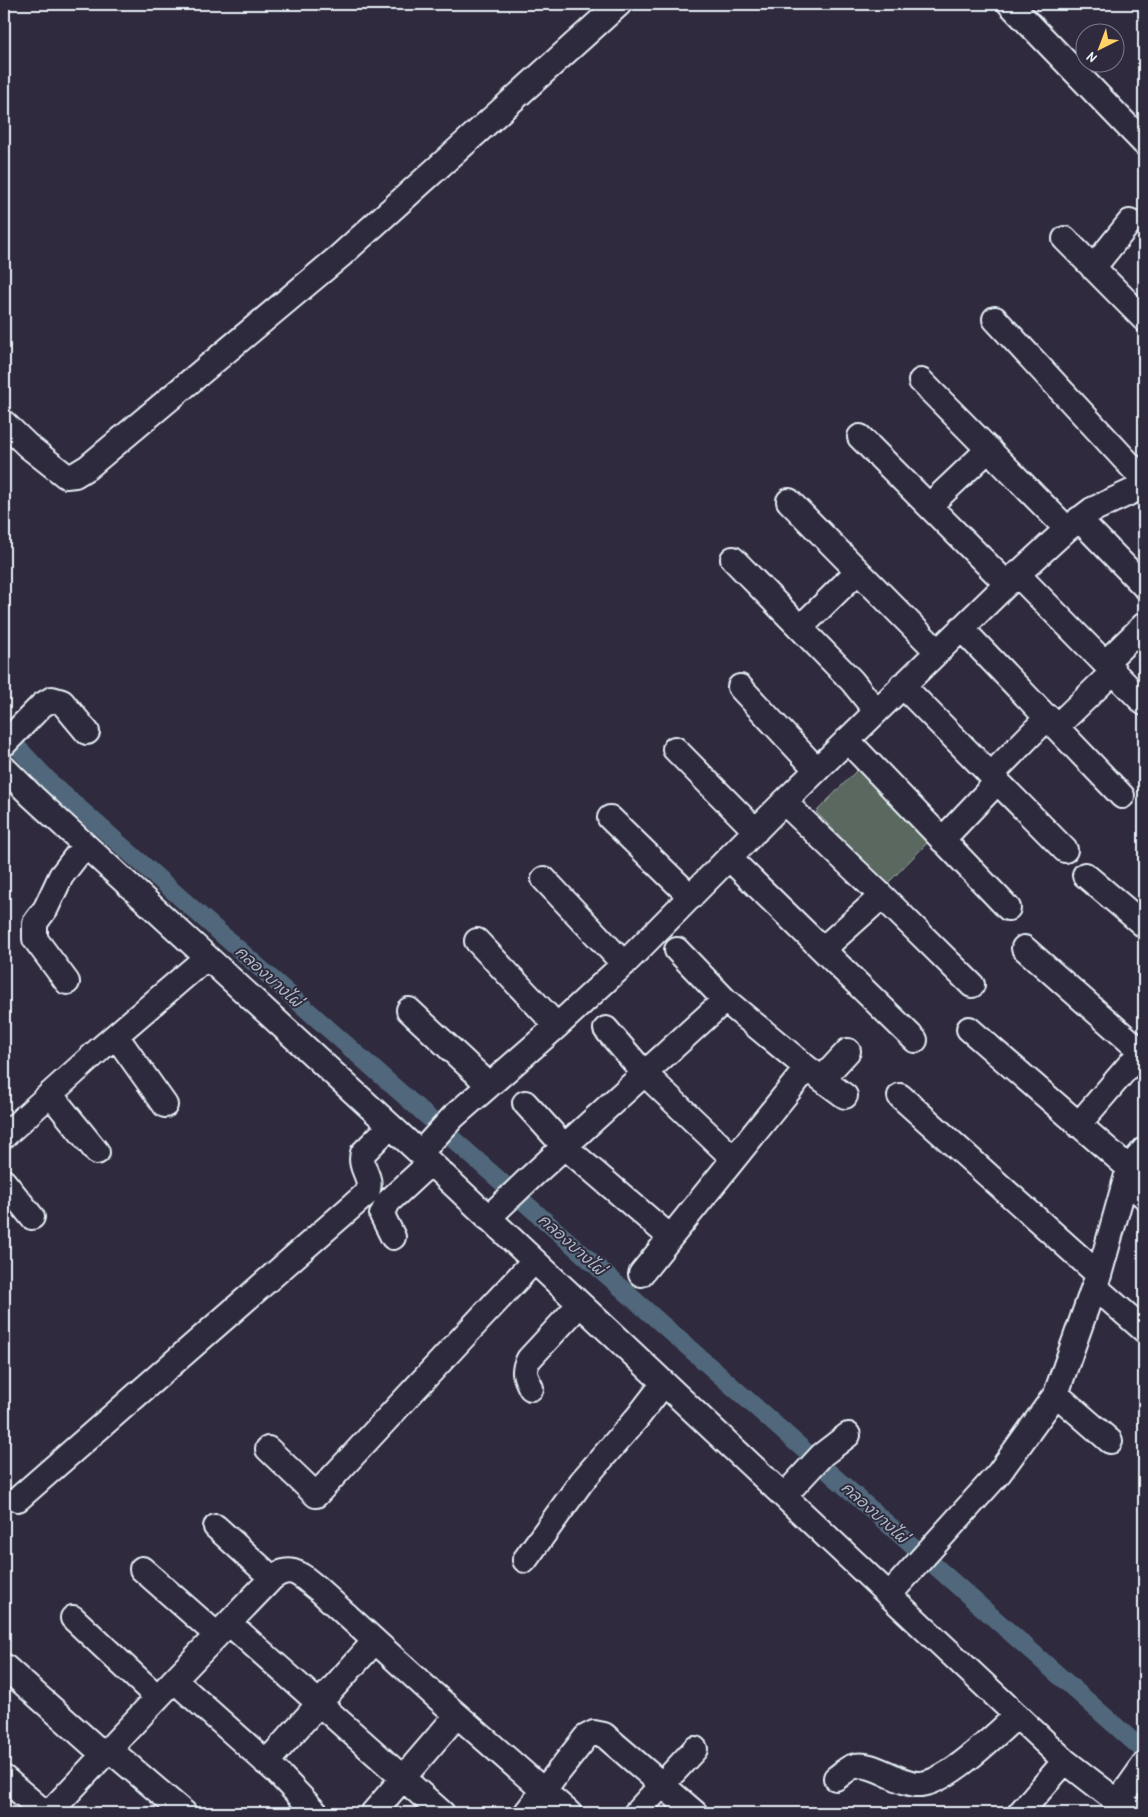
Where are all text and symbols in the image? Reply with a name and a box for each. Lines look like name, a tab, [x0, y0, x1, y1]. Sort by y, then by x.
north arrow	[1076, 22, 1126, 72]
text: N	[1081, 48, 1100, 68]
water label: คลองบางไผ่	[231, 940, 309, 1014]
water label: คลองบางไผ่	[534, 1208, 612, 1282]
water label: คลองบางไผ่	[837, 1476, 915, 1550]

